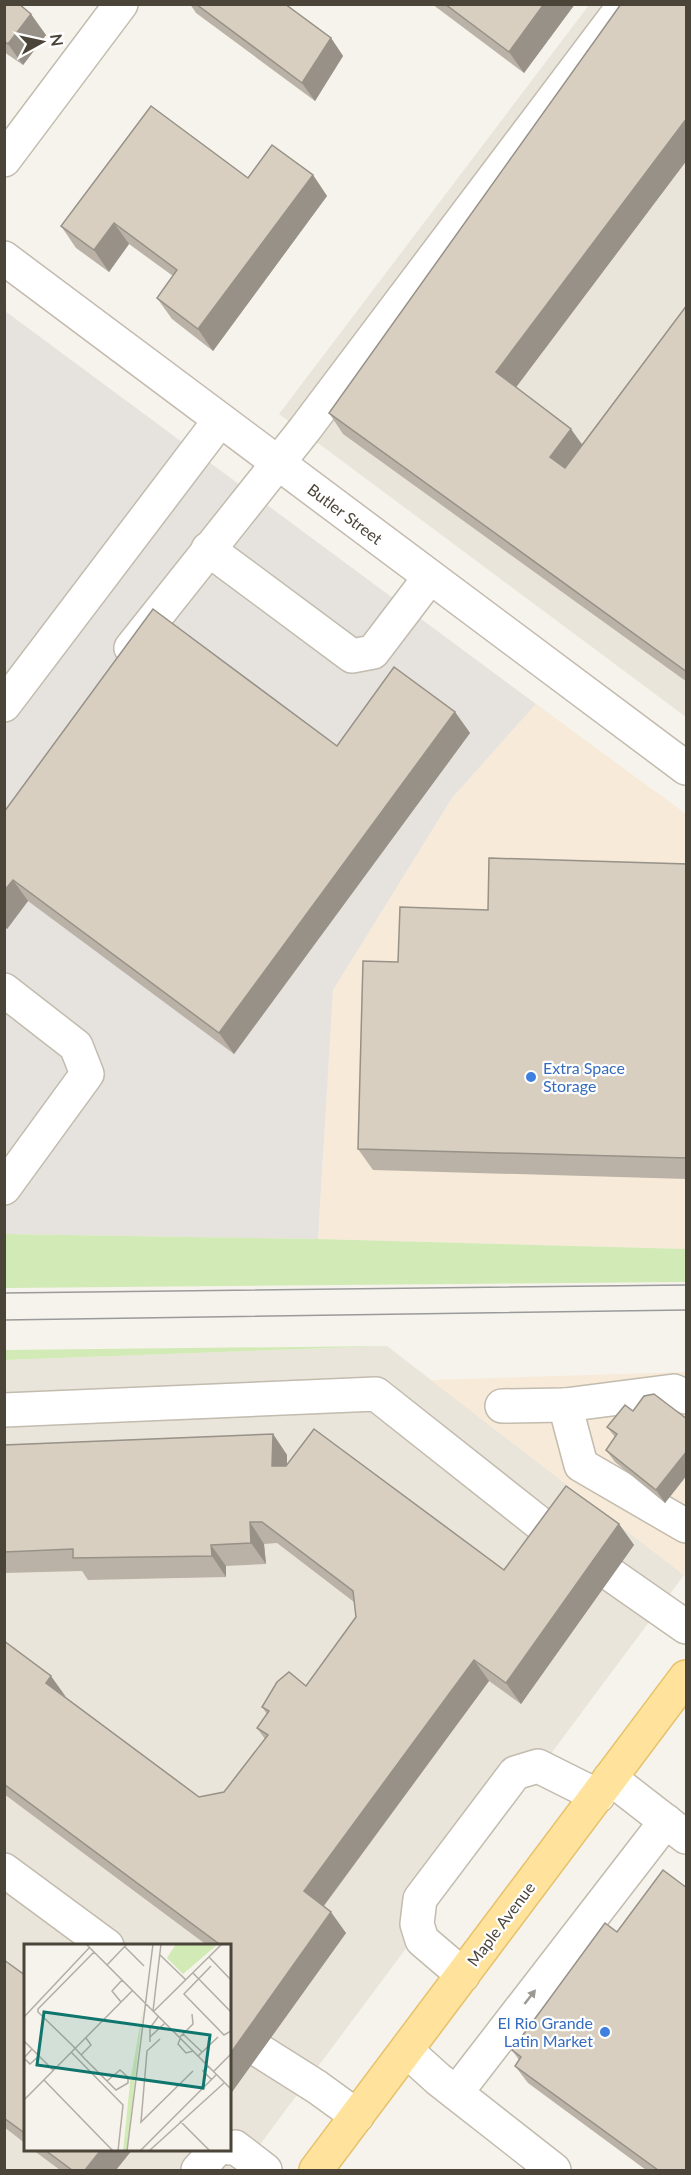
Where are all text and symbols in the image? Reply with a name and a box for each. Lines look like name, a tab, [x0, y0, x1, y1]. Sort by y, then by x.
north arrow	[12, 12, 72, 72]
text: N	[47, 32, 68, 47]
street label: Butler Street	[304, 479, 387, 548]
place label: Extra Space Storage	[543, 1058, 625, 1095]
marker: Extra Space Storage	[524, 1070, 538, 1084]
street label: Maple Avenue	[463, 1878, 538, 1969]
inset map	[24, 1944, 231, 2151]
one-way arrow	[524, 1989, 536, 2005]
place label: El Rio Grande Latin Market	[497, 2013, 593, 2050]
marker: El Rio Grande Latin Market	[598, 2025, 612, 2039]

